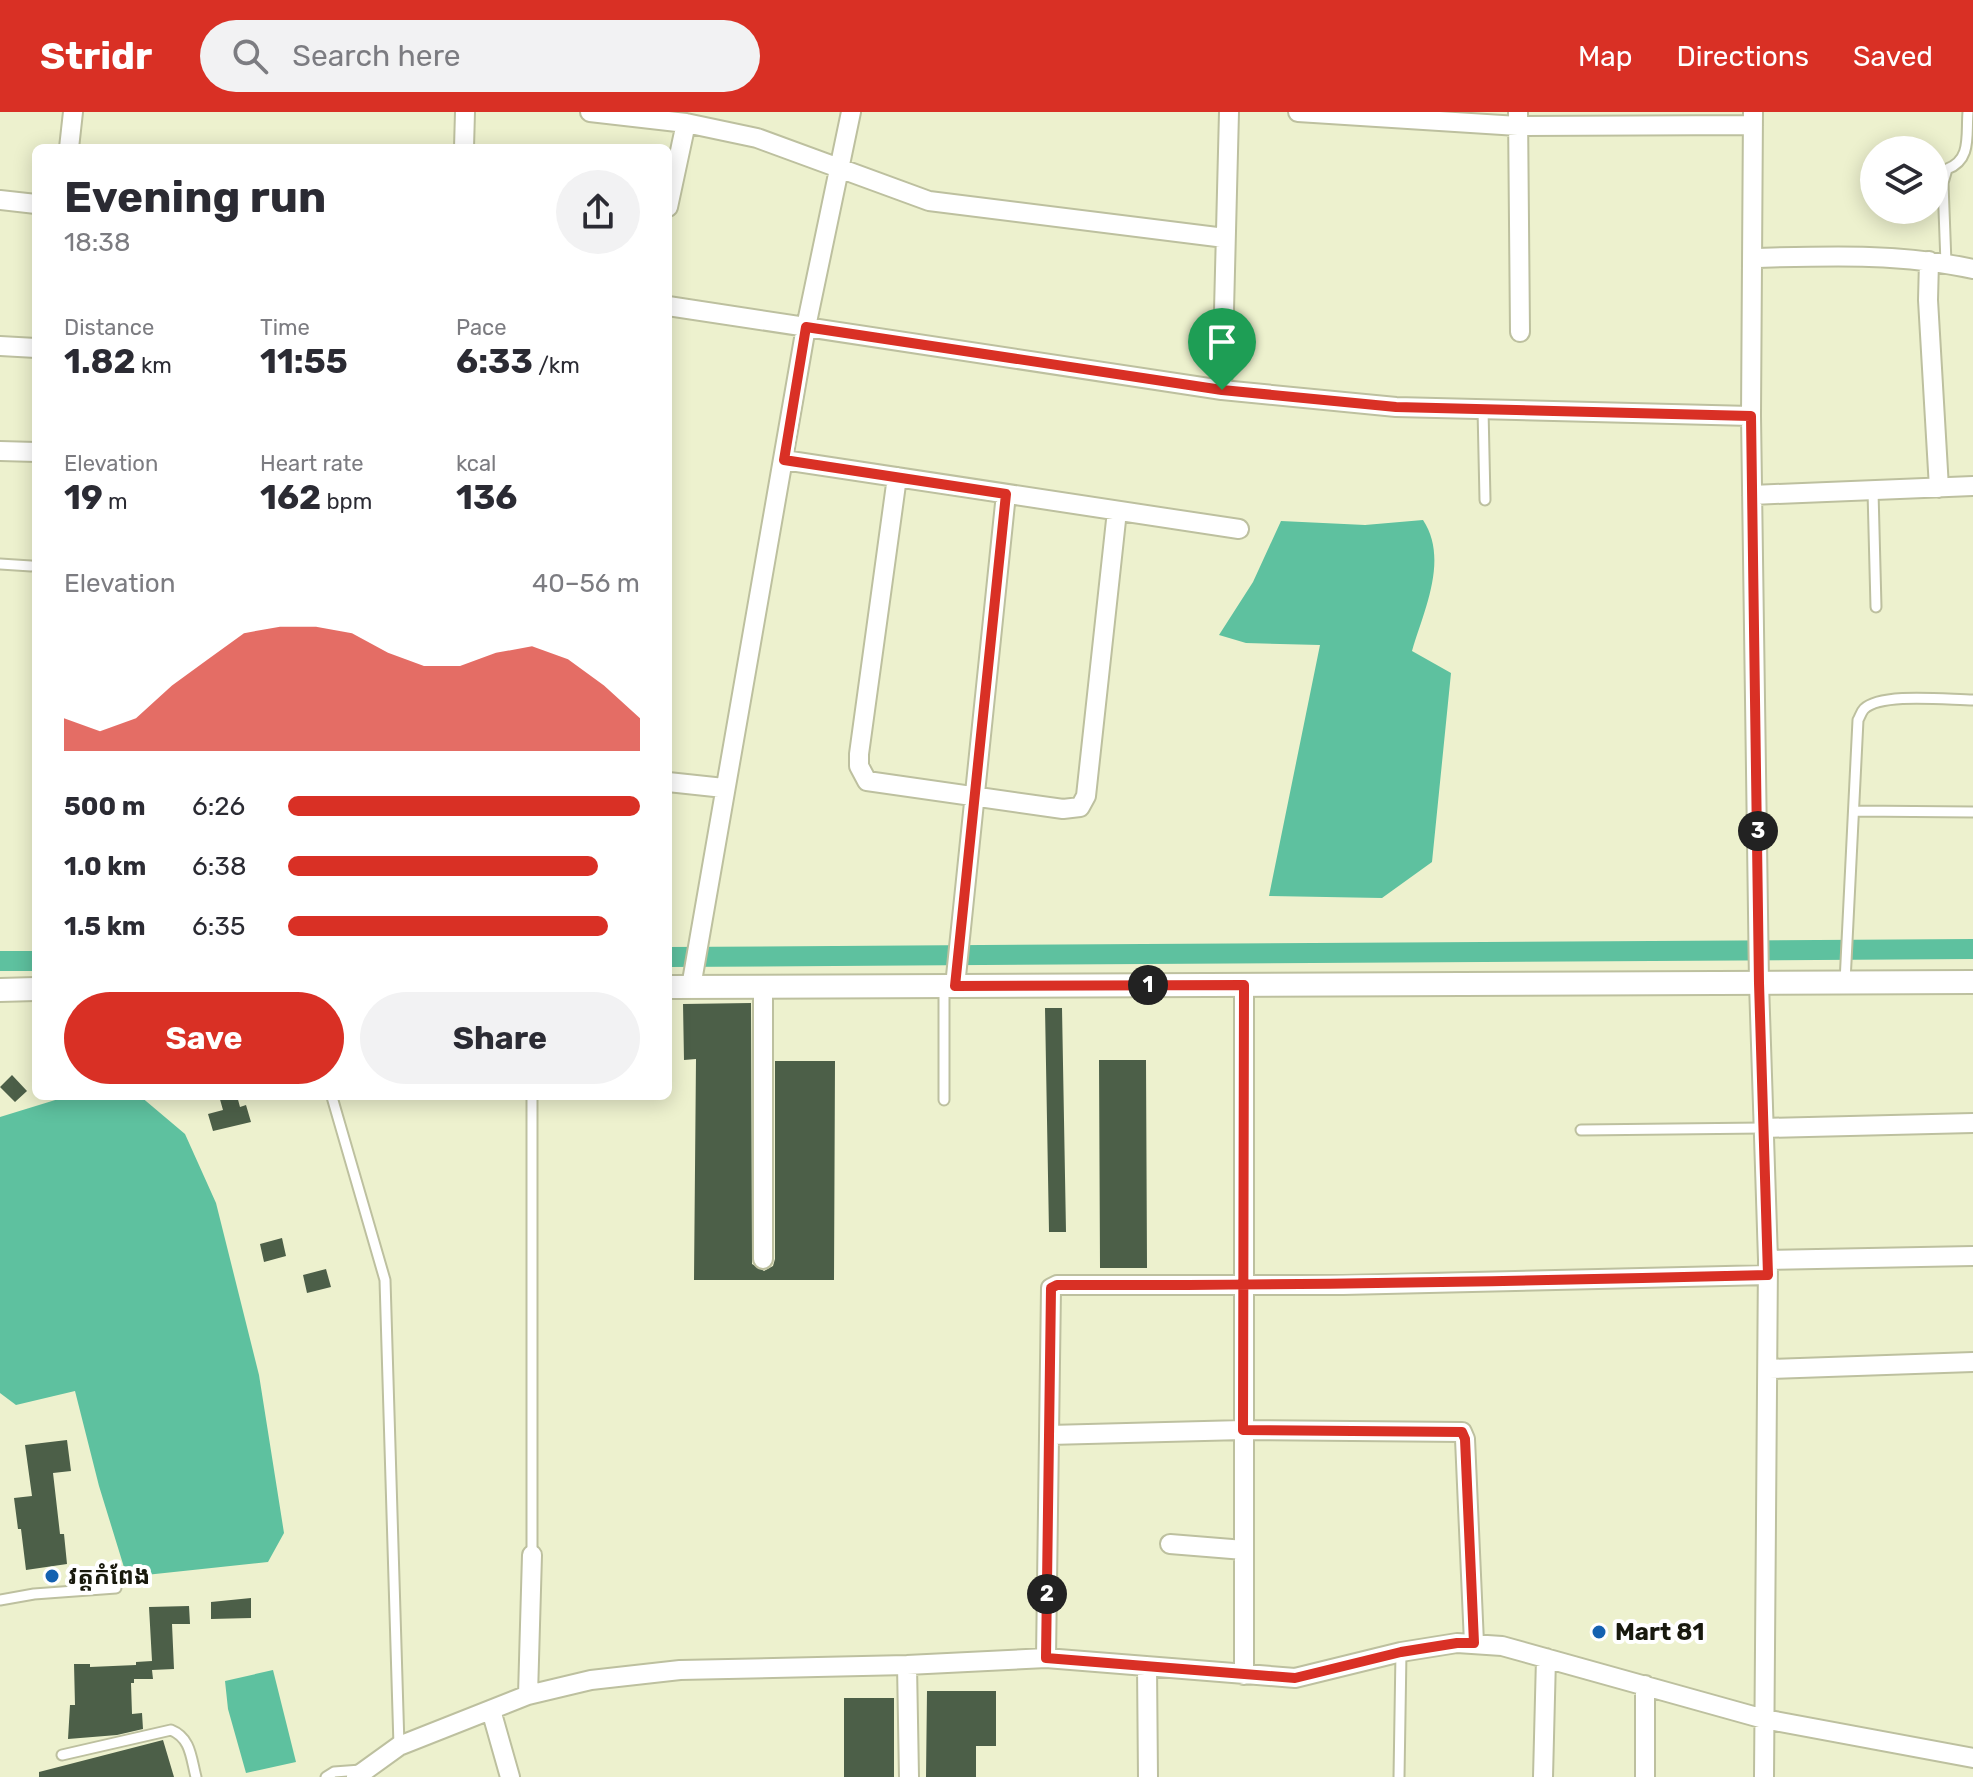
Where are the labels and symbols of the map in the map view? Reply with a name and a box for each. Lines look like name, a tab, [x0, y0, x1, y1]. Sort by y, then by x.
pin	[1188, 308, 1256, 390]
pin: 3	[1738, 811, 1778, 851]
pin: 1	[1128, 965, 1168, 1005]
place label: វត្តកំពែង	[68, 1562, 150, 1591]
marker: វត្តកំពែង	[43, 1567, 61, 1585]
pin: 2	[1027, 1574, 1067, 1614]
place label: Mart 81	[1615, 1618, 1704, 1646]
marker: Mart 81	[1590, 1623, 1608, 1641]

